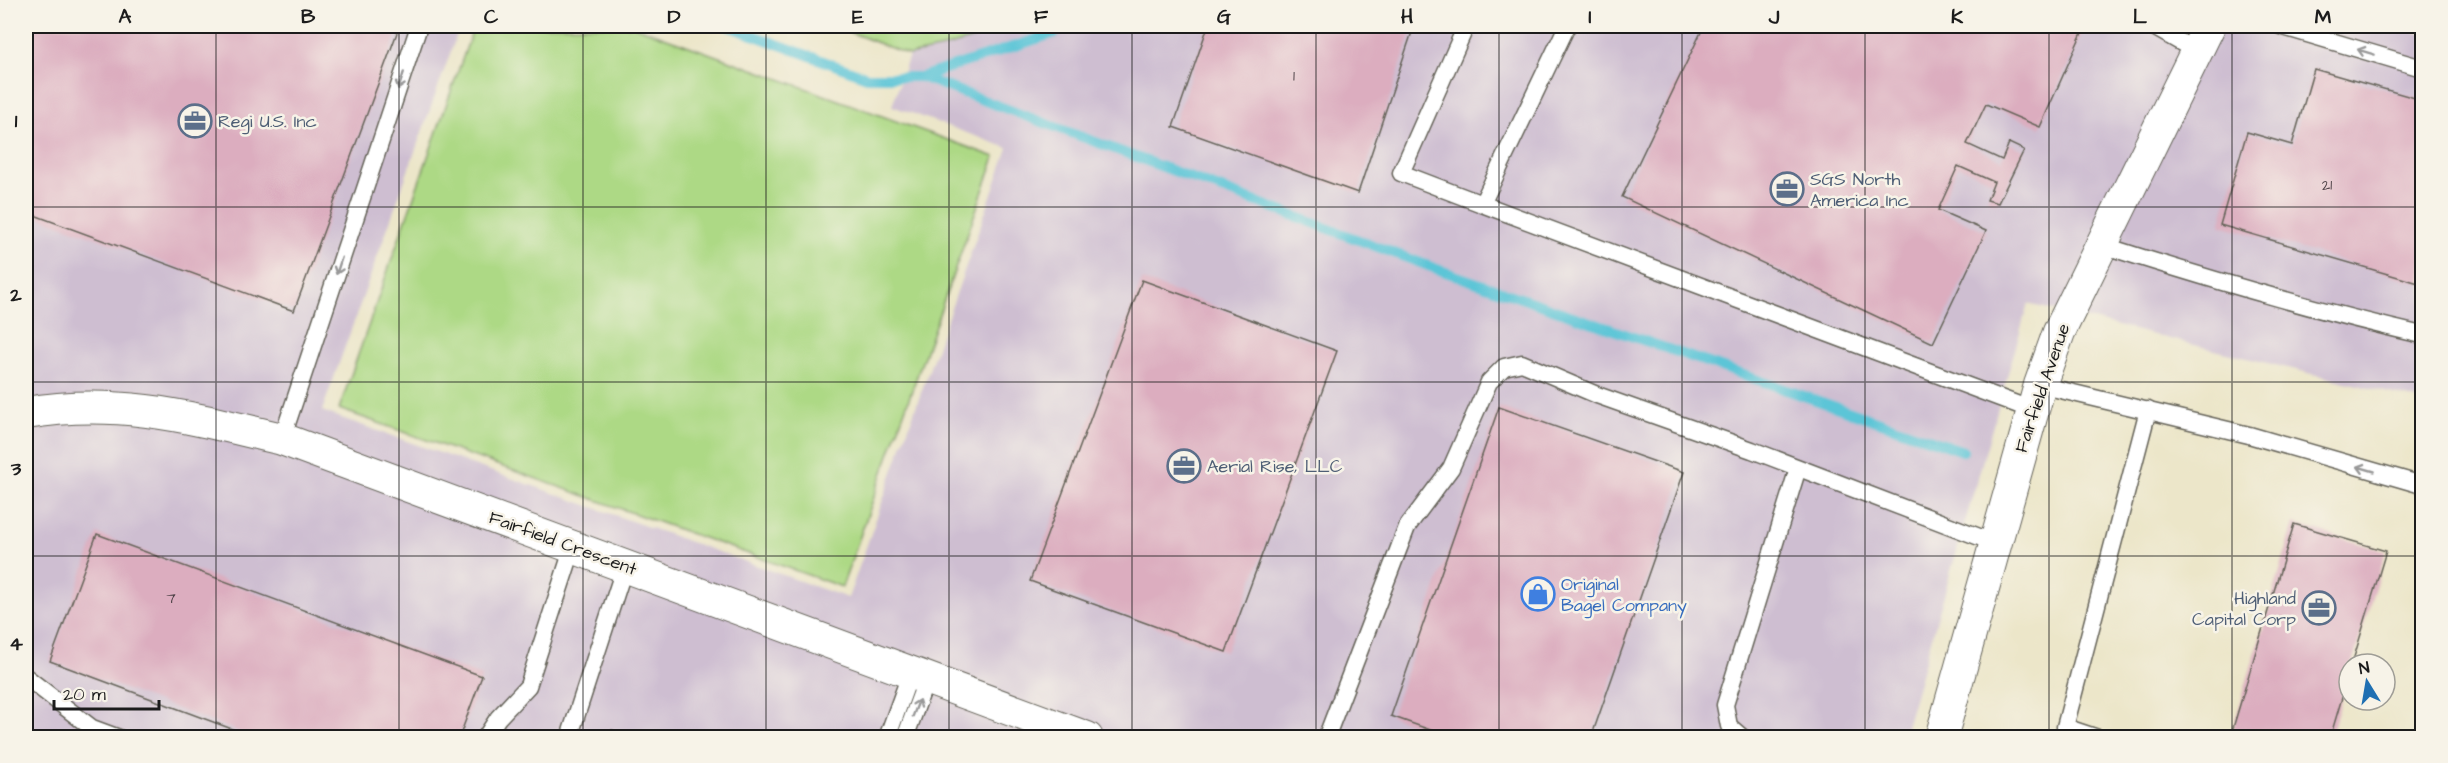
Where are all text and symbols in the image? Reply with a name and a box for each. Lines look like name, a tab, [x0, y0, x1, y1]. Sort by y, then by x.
text: A	[119, 3, 132, 31]
text: B	[301, 3, 316, 31]
text: C	[484, 3, 499, 31]
text: D	[668, 3, 681, 31]
text: E	[852, 3, 864, 31]
text: F	[1034, 3, 1049, 31]
text: G	[1217, 3, 1231, 31]
text: H	[1401, 3, 1413, 31]
text: I	[1588, 3, 1592, 31]
text: J	[1768, 3, 1780, 31]
text: K	[1951, 3, 1964, 31]
text: L	[2133, 3, 2147, 31]
text: M	[2315, 3, 2332, 31]
one-way arrow	[2357, 46, 2376, 57]
house number: 1	[1293, 66, 1295, 87]
one-way arrow	[394, 71, 405, 90]
office icon: Regi U.S. Inc	[177, 103, 213, 139]
text: 1	[15, 107, 18, 135]
place label: Regi U.S. Inc	[218, 109, 317, 135]
place label: SGS North America Inc	[1810, 167, 1909, 213]
office icon: SGS North America Inc	[1769, 171, 1805, 207]
house number: 21	[2322, 175, 2332, 196]
one-way arrow	[333, 256, 344, 275]
text: 2	[9, 281, 22, 309]
street label: Fairfield Avenue	[2009, 320, 2076, 456]
office icon: Aerial Rise, LLC	[1166, 448, 1202, 484]
place label: Aerial Rise, LLC	[1207, 454, 1343, 479]
text: 3	[10, 455, 22, 483]
one-way arrow	[2357, 463, 2376, 474]
street label: Fairfield Crescent	[485, 505, 641, 582]
place label: Original Bagel Company	[1561, 572, 1687, 619]
shop icon: Original Bagel Company	[1520, 576, 1556, 612]
place label: Highland Capital Corp	[2192, 586, 2296, 632]
house number: 7	[166, 588, 176, 609]
office icon: Highland Capital Corp	[2301, 590, 2337, 626]
text: 4	[9, 630, 23, 658]
north arrow	[2337, 652, 2397, 712]
text: N	[2357, 657, 2371, 680]
scale bar	[54, 673, 159, 711]
text: 20 m	[63, 682, 106, 707]
one-way arrow	[912, 699, 923, 718]

